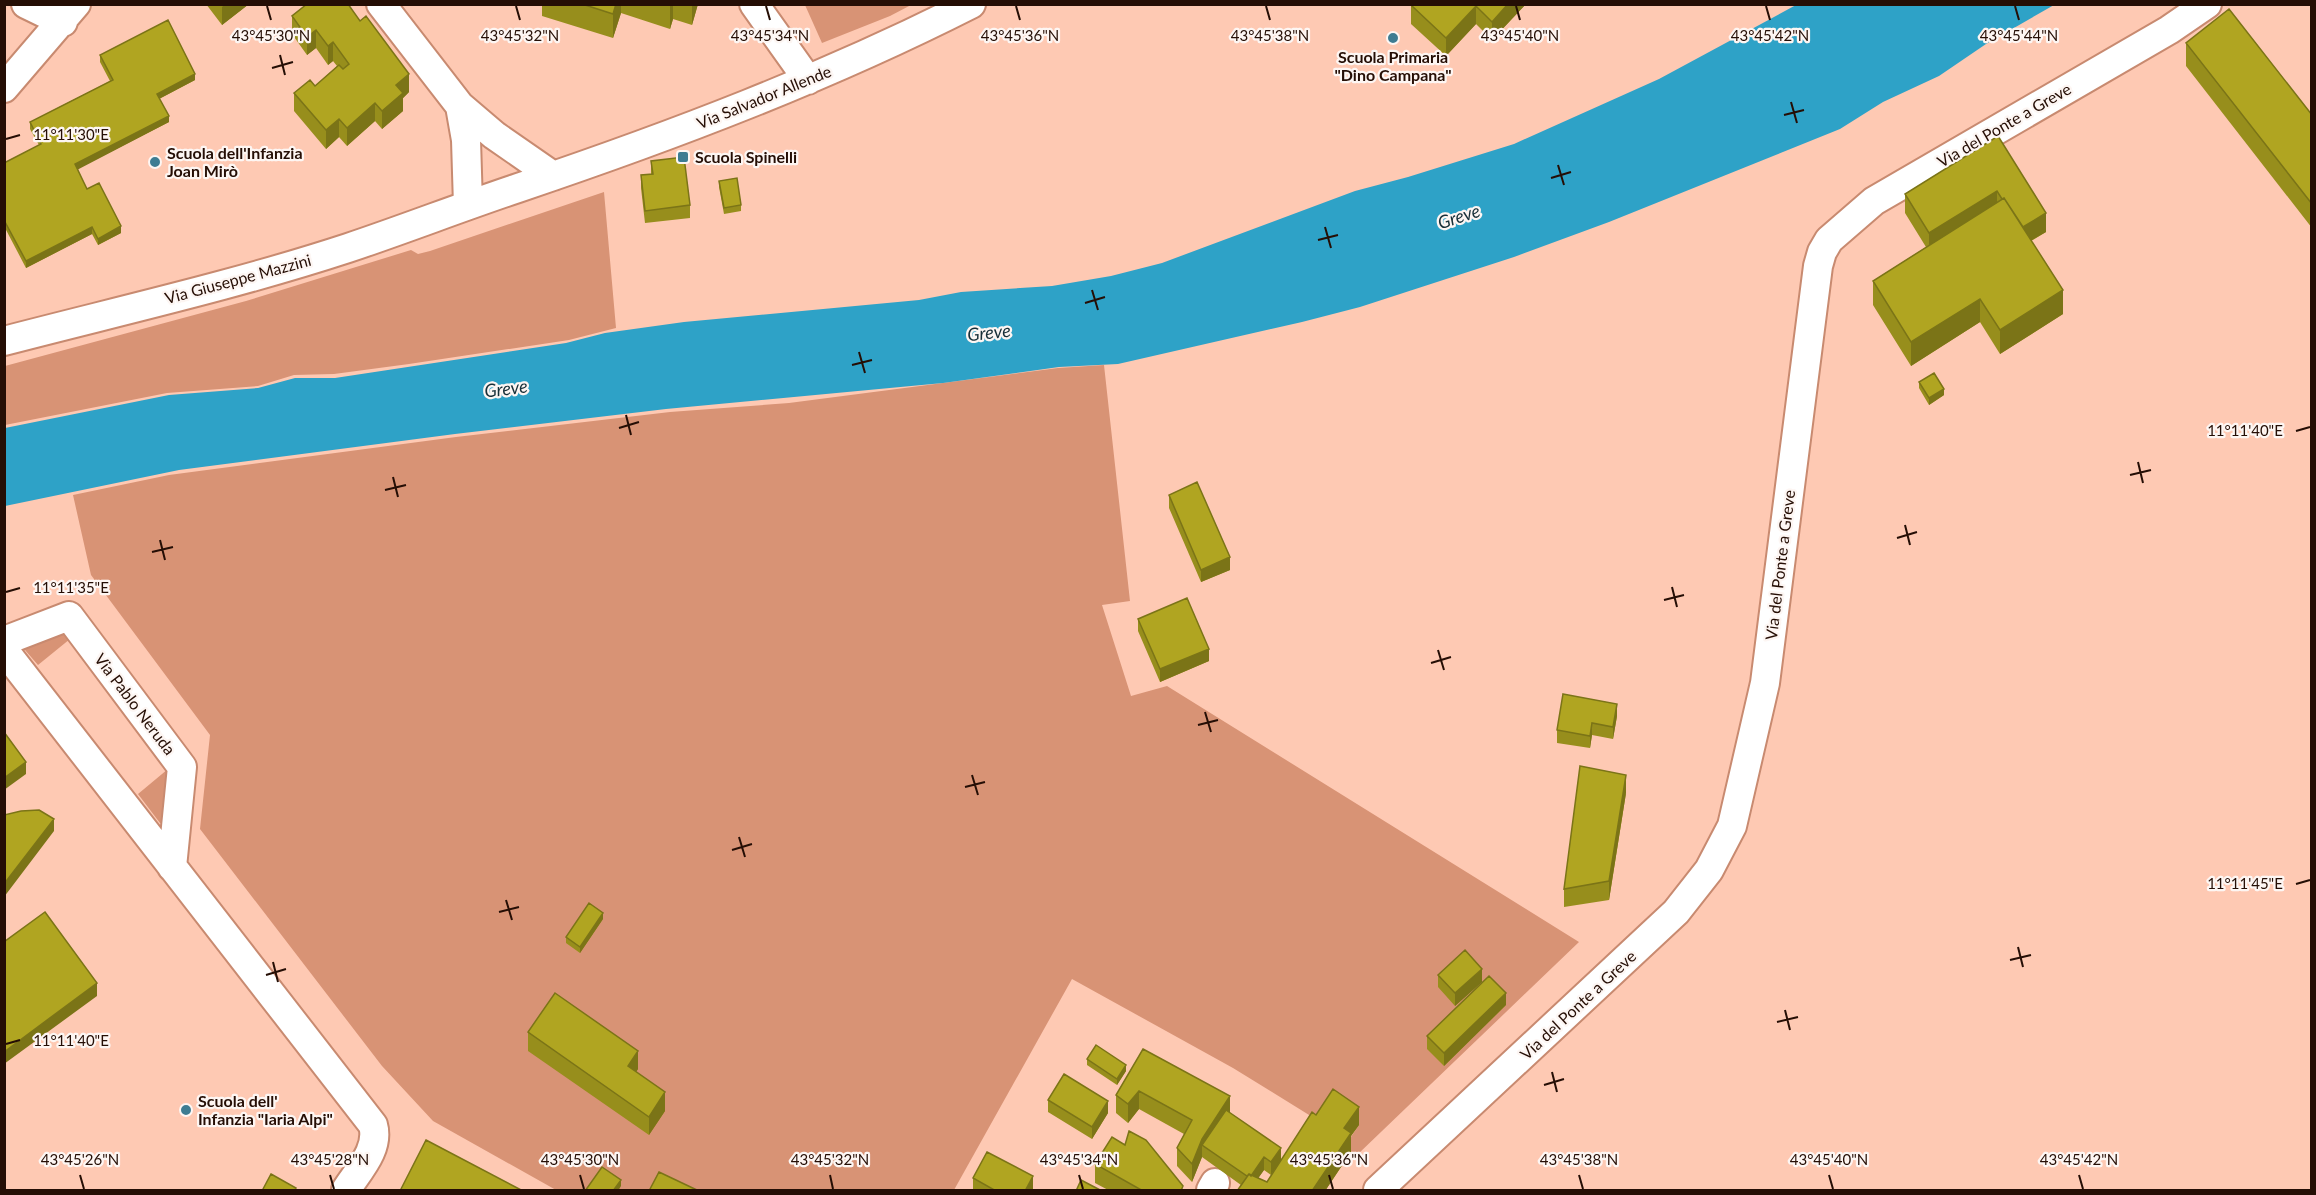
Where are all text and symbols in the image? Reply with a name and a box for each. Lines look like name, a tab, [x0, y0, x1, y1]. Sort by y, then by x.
text: 43°45'30"N	[232, 26, 310, 44]
text: 43°45'32"N	[481, 26, 559, 44]
text: 43°45'34"N	[731, 26, 809, 44]
text: 43°45'36"N	[981, 26, 1059, 44]
text: 43°45'38"N	[1231, 26, 1309, 44]
text: 43°45'40"N	[1481, 26, 1559, 44]
text: 43°45'42"N	[1731, 26, 1809, 44]
text: 43°45'44"N	[1980, 26, 2058, 44]
marker: Scuola Primaria "Dino Campana"	[1386, 31, 1400, 45]
place label: Scuola Primaria "Dino Campana"	[1334, 47, 1452, 84]
street label: Via Salvador Allende	[694, 61, 834, 132]
street label: Via del Ponte a Greve	[1934, 79, 2074, 171]
text: 11°11'30"E	[33, 125, 109, 143]
place label: Scuola dell'Infanzia Joan Mirò	[167, 143, 303, 180]
place label: Scuola Spinelli	[695, 147, 797, 166]
marker: Scuola Spinelli	[676, 150, 690, 164]
marker: Scuola dell'Infanzia Joan Mirò	[148, 155, 162, 169]
water label: Greve	[1435, 199, 1483, 233]
street label: Via Giuseppe Mazzini	[163, 250, 313, 307]
water label: Greve	[966, 319, 1012, 345]
water label: Greve	[483, 374, 529, 402]
text: 11°11'40"E	[2207, 421, 2283, 439]
street label: Via del Ponte a Greve	[1761, 489, 1798, 641]
text: 11°11'35"E	[33, 578, 109, 596]
street label: Via Pablo Neruda	[91, 649, 180, 758]
text: 11°11'45"E	[2207, 874, 2283, 892]
street label: Via del Ponte a Greve	[1516, 946, 1639, 1063]
text: 11°11'40"E	[33, 1031, 109, 1049]
place label: Scuola dell' Infanzia "Iaria Alpi"	[198, 1091, 333, 1128]
marker: Scuola dell' Infanzia "Iaria Alpi"	[179, 1103, 193, 1117]
text: 43°45'26"N	[41, 1150, 119, 1168]
text: 43°45'28"N	[291, 1150, 369, 1168]
text: 43°45'30"N	[541, 1150, 619, 1168]
text: 43°45'32"N	[791, 1150, 869, 1168]
text: 43°45'34"N	[1040, 1150, 1118, 1168]
text: 43°45'36"N	[1290, 1150, 1368, 1168]
text: 43°45'38"N	[1540, 1150, 1618, 1168]
text: 43°45'40"N	[1790, 1150, 1868, 1168]
text: 43°45'42"N	[2040, 1150, 2118, 1168]

